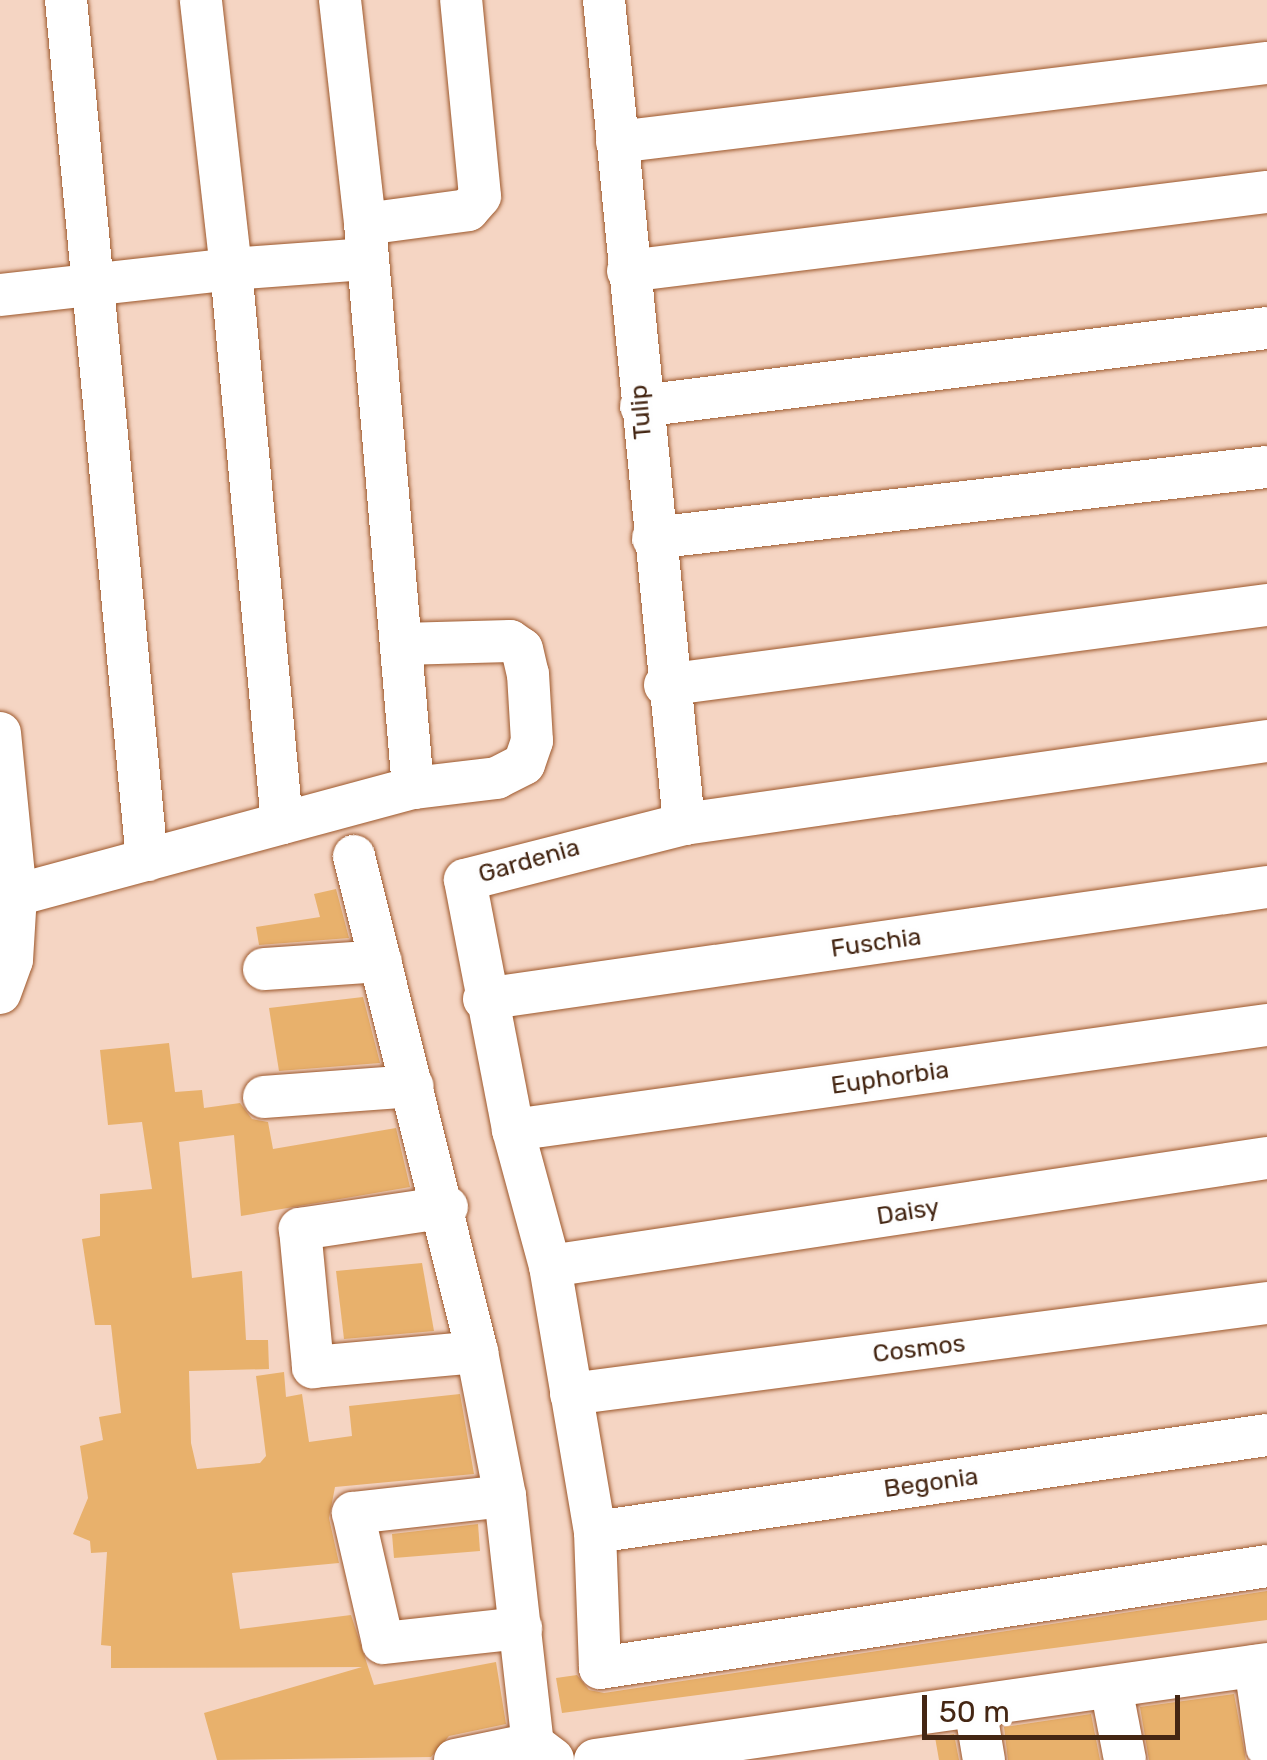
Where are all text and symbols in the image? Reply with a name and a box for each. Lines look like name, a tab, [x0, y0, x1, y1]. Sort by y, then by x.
street label: Tulip	[624, 384, 658, 440]
street label: Gardenia	[475, 832, 583, 890]
street label: Fuschia	[829, 922, 923, 964]
street label: Euphorbia	[829, 1055, 951, 1101]
street label: Daisy	[874, 1192, 942, 1232]
street label: Cosmos	[871, 1328, 967, 1370]
street label: Begonia	[882, 1462, 980, 1504]
scale bar	[927, 1675, 1184, 1737]
text: 50 m	[939, 1694, 1010, 1730]

